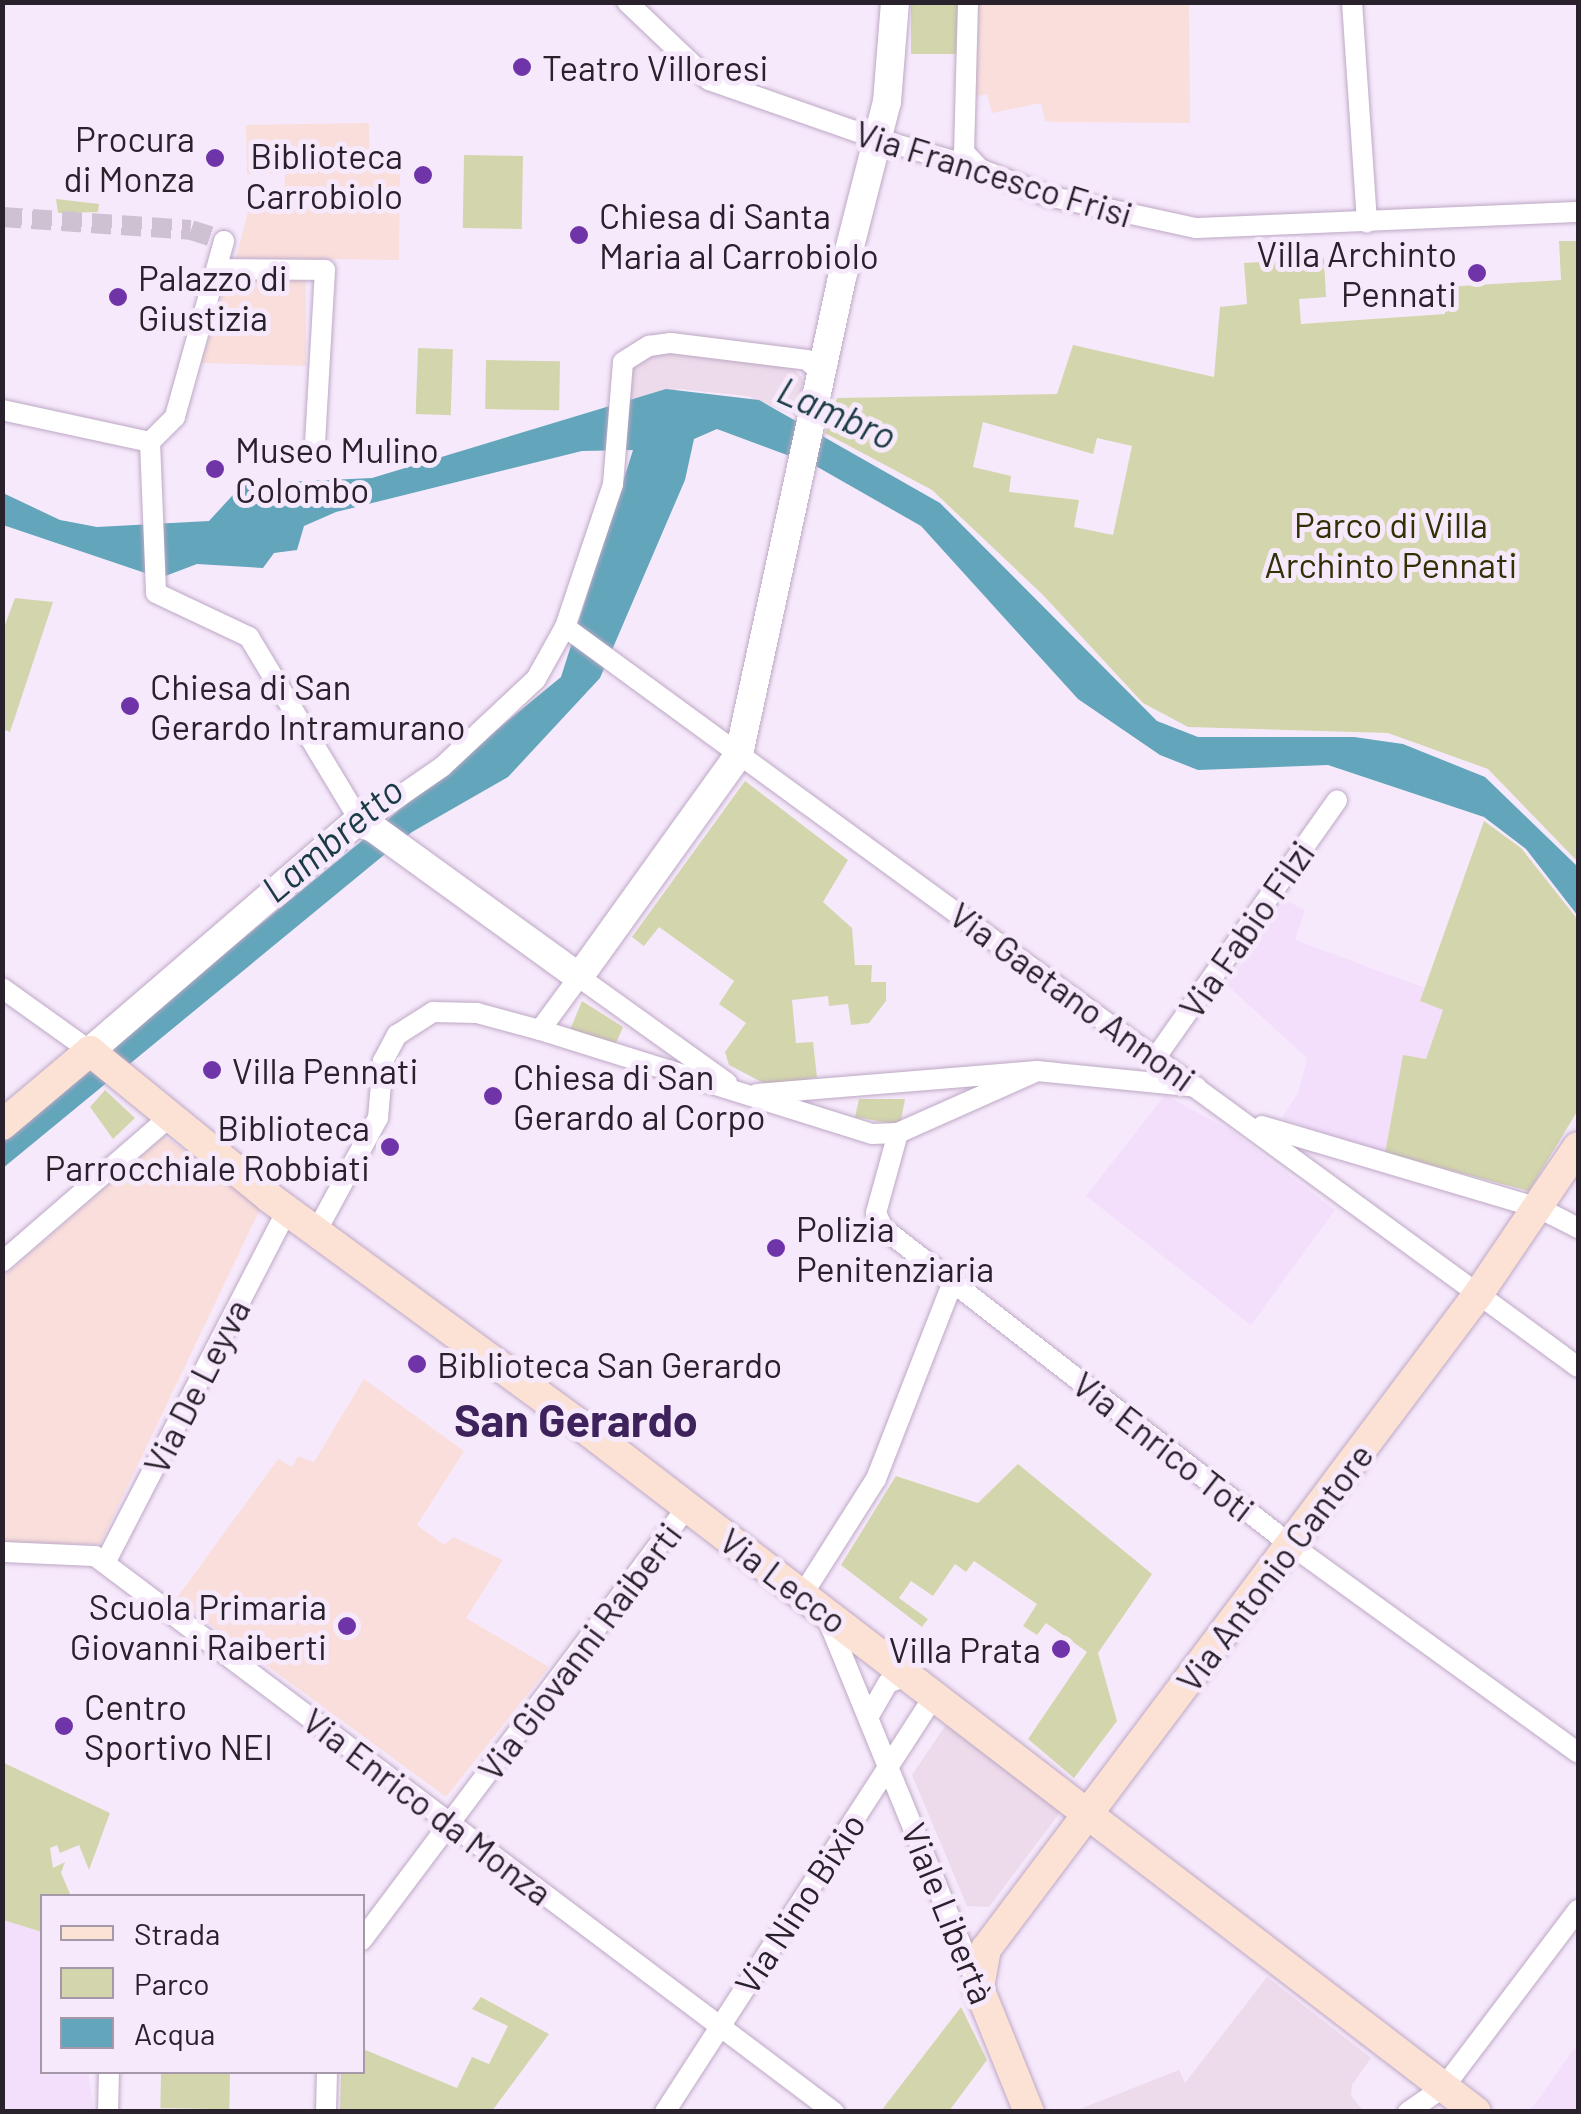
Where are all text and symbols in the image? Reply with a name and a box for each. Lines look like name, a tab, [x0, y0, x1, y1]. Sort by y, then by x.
place label: Teatro Villoresi	[542, 46, 768, 88]
marker: Teatro Villoresi	[511, 56, 533, 78]
street label: Via Francesco Frisi	[850, 111, 1138, 235]
place label: Procura di Monza	[64, 117, 195, 199]
place label: Biblioteca Carrobiolo	[246, 134, 403, 216]
marker: Procura di Monza	[204, 147, 226, 169]
marker: Biblioteca Carrobiolo	[412, 164, 434, 186]
place label: Chiesa di Santa Maria al Carrobiolo	[599, 194, 879, 276]
marker: Chiesa di Santa Maria al Carrobiolo	[568, 224, 590, 246]
place label: Villa Archinto Pennati	[1257, 232, 1457, 314]
place label: Palazzo di Giustizia	[138, 256, 288, 338]
marker: Villa Archinto Pennati	[1466, 262, 1488, 284]
marker: Palazzo di Giustizia	[107, 286, 129, 308]
water label: Lambro	[771, 367, 903, 459]
place label: Museo Mulino Colombo	[235, 428, 439, 510]
marker: Museo Mulino Colombo	[204, 458, 226, 480]
park label: Parco di Villa Archinto Pennati	[1265, 503, 1517, 585]
place label: Chiesa di San Gerardo Intramurano	[150, 665, 466, 747]
marker: Chiesa di San Gerardo Intramurano	[119, 695, 141, 717]
water label: Lambretto	[252, 767, 412, 911]
street label: Via Fabio Filzi	[1170, 832, 1322, 1026]
street label: Via Gaetano Annoni	[942, 893, 1204, 1099]
place label: Villa Pennati	[232, 1049, 418, 1091]
place label: Chiesa di San Gerardo al Corpo	[513, 1055, 765, 1137]
marker: Villa Pennati	[201, 1059, 223, 1081]
marker: Chiesa di San Gerardo al Corpo	[482, 1085, 504, 1107]
place label: Biblioteca Parrocchiale Robbiati	[45, 1106, 370, 1188]
marker: Biblioteca Parrocchiale Robbiati	[379, 1136, 401, 1158]
place label: Polizia Penitenziaria	[796, 1207, 994, 1289]
marker: Polizia Penitenziaria	[765, 1237, 787, 1259]
street label: Via De Leyva	[134, 1292, 258, 1480]
place label: Biblioteca San Gerardo	[437, 1343, 782, 1385]
marker: Biblioteca San Gerardo	[406, 1353, 428, 1375]
street label: Via Enrico Toti	[1065, 1362, 1263, 1530]
district label: San Gerardo	[454, 1393, 698, 1447]
street label: Via Antonio Cantore	[1167, 1435, 1381, 1699]
street label: Via Giovanni Raiberti	[468, 1514, 690, 1788]
street label: Via Lecco	[712, 1519, 856, 1641]
place label: Scuola Primaria Giovanni Raiberti	[70, 1585, 327, 1667]
marker: Scuola Primaria Giovanni Raiberti	[336, 1615, 358, 1637]
place label: Villa Prata	[889, 1628, 1041, 1670]
marker: Villa Prata	[1050, 1638, 1072, 1660]
place label: Centro Sportivo NEI	[84, 1685, 273, 1767]
street label: Via Enrico da Monza	[295, 1699, 561, 1913]
marker: Centro Sportivo NEI	[53, 1715, 75, 1737]
street label: Via Nino Bixio	[725, 1805, 873, 2001]
street label: Viale Libertà	[894, 1816, 1004, 2010]
legend	[40, 1894, 365, 2074]
text: Strada	[134, 1915, 220, 1951]
text: Parco	[134, 1965, 210, 2001]
text: Acqua	[134, 2015, 215, 2051]

